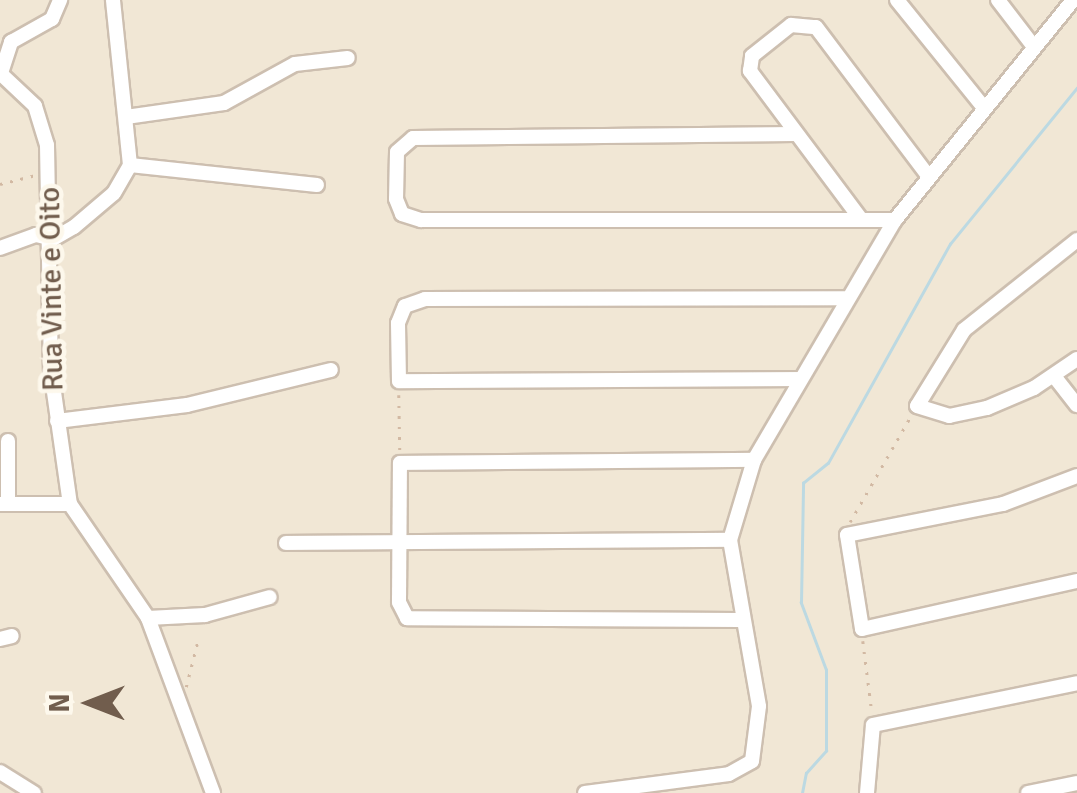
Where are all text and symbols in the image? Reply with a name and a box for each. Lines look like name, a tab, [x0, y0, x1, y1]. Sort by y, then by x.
street label: Rua Vinte e Oito	[32, 186, 72, 392]
north arrow	[40, 653, 140, 753]
text: N	[43, 693, 77, 713]

